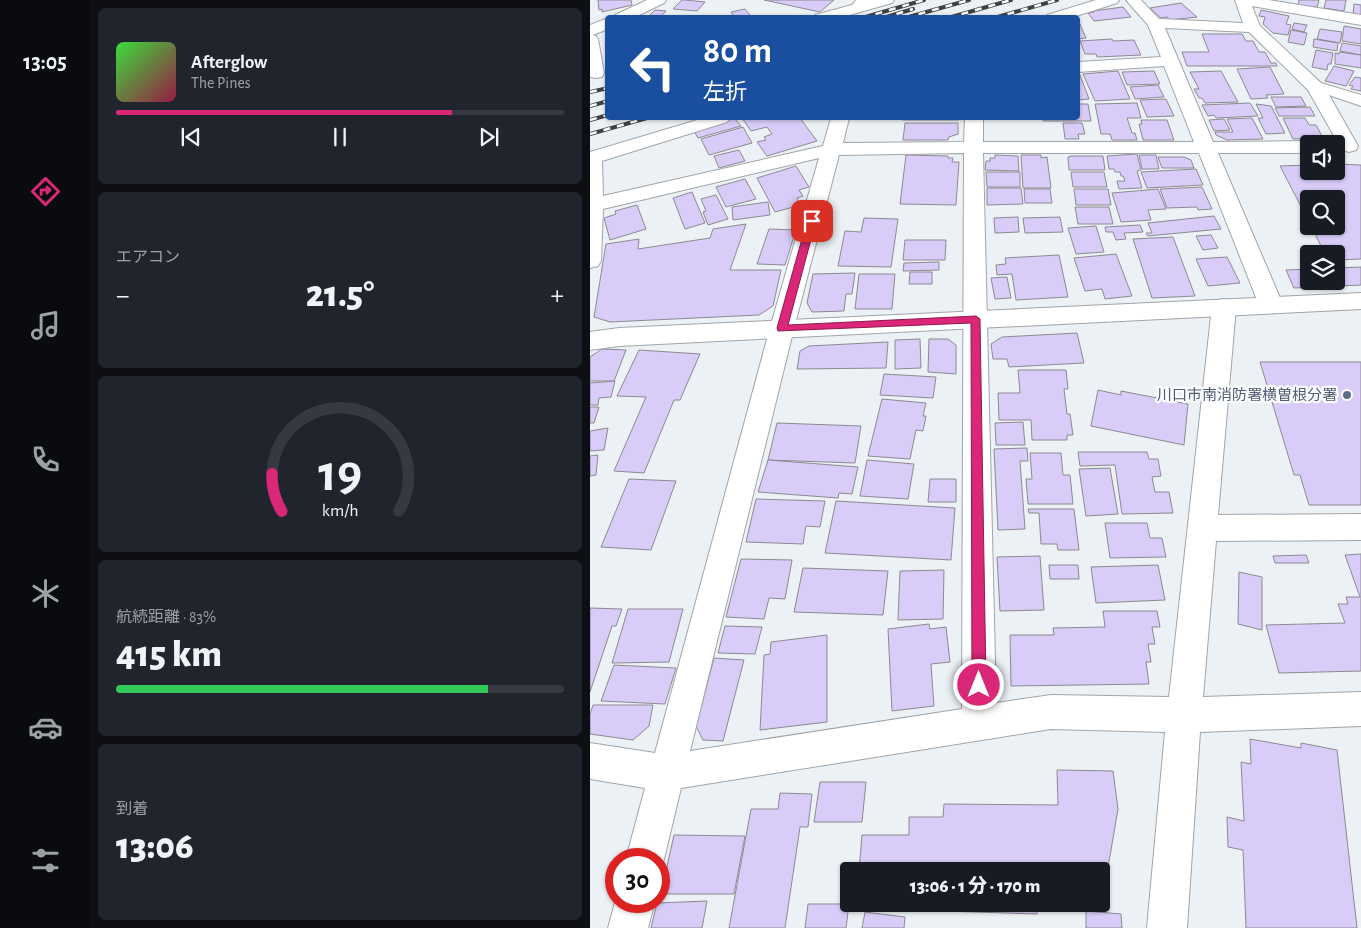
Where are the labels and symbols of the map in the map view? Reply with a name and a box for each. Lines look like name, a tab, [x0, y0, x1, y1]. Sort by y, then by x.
pin	[791, 200, 833, 242]
place label: 川口市南消防署横曽根分署	[1157, 387, 1337, 403]
marker: 川口市南消防署横曽根分署	[1341, 389, 1353, 401]
position arrow	[952, 658, 1004, 710]
speed limit sign: 30	[605, 848, 670, 913]

